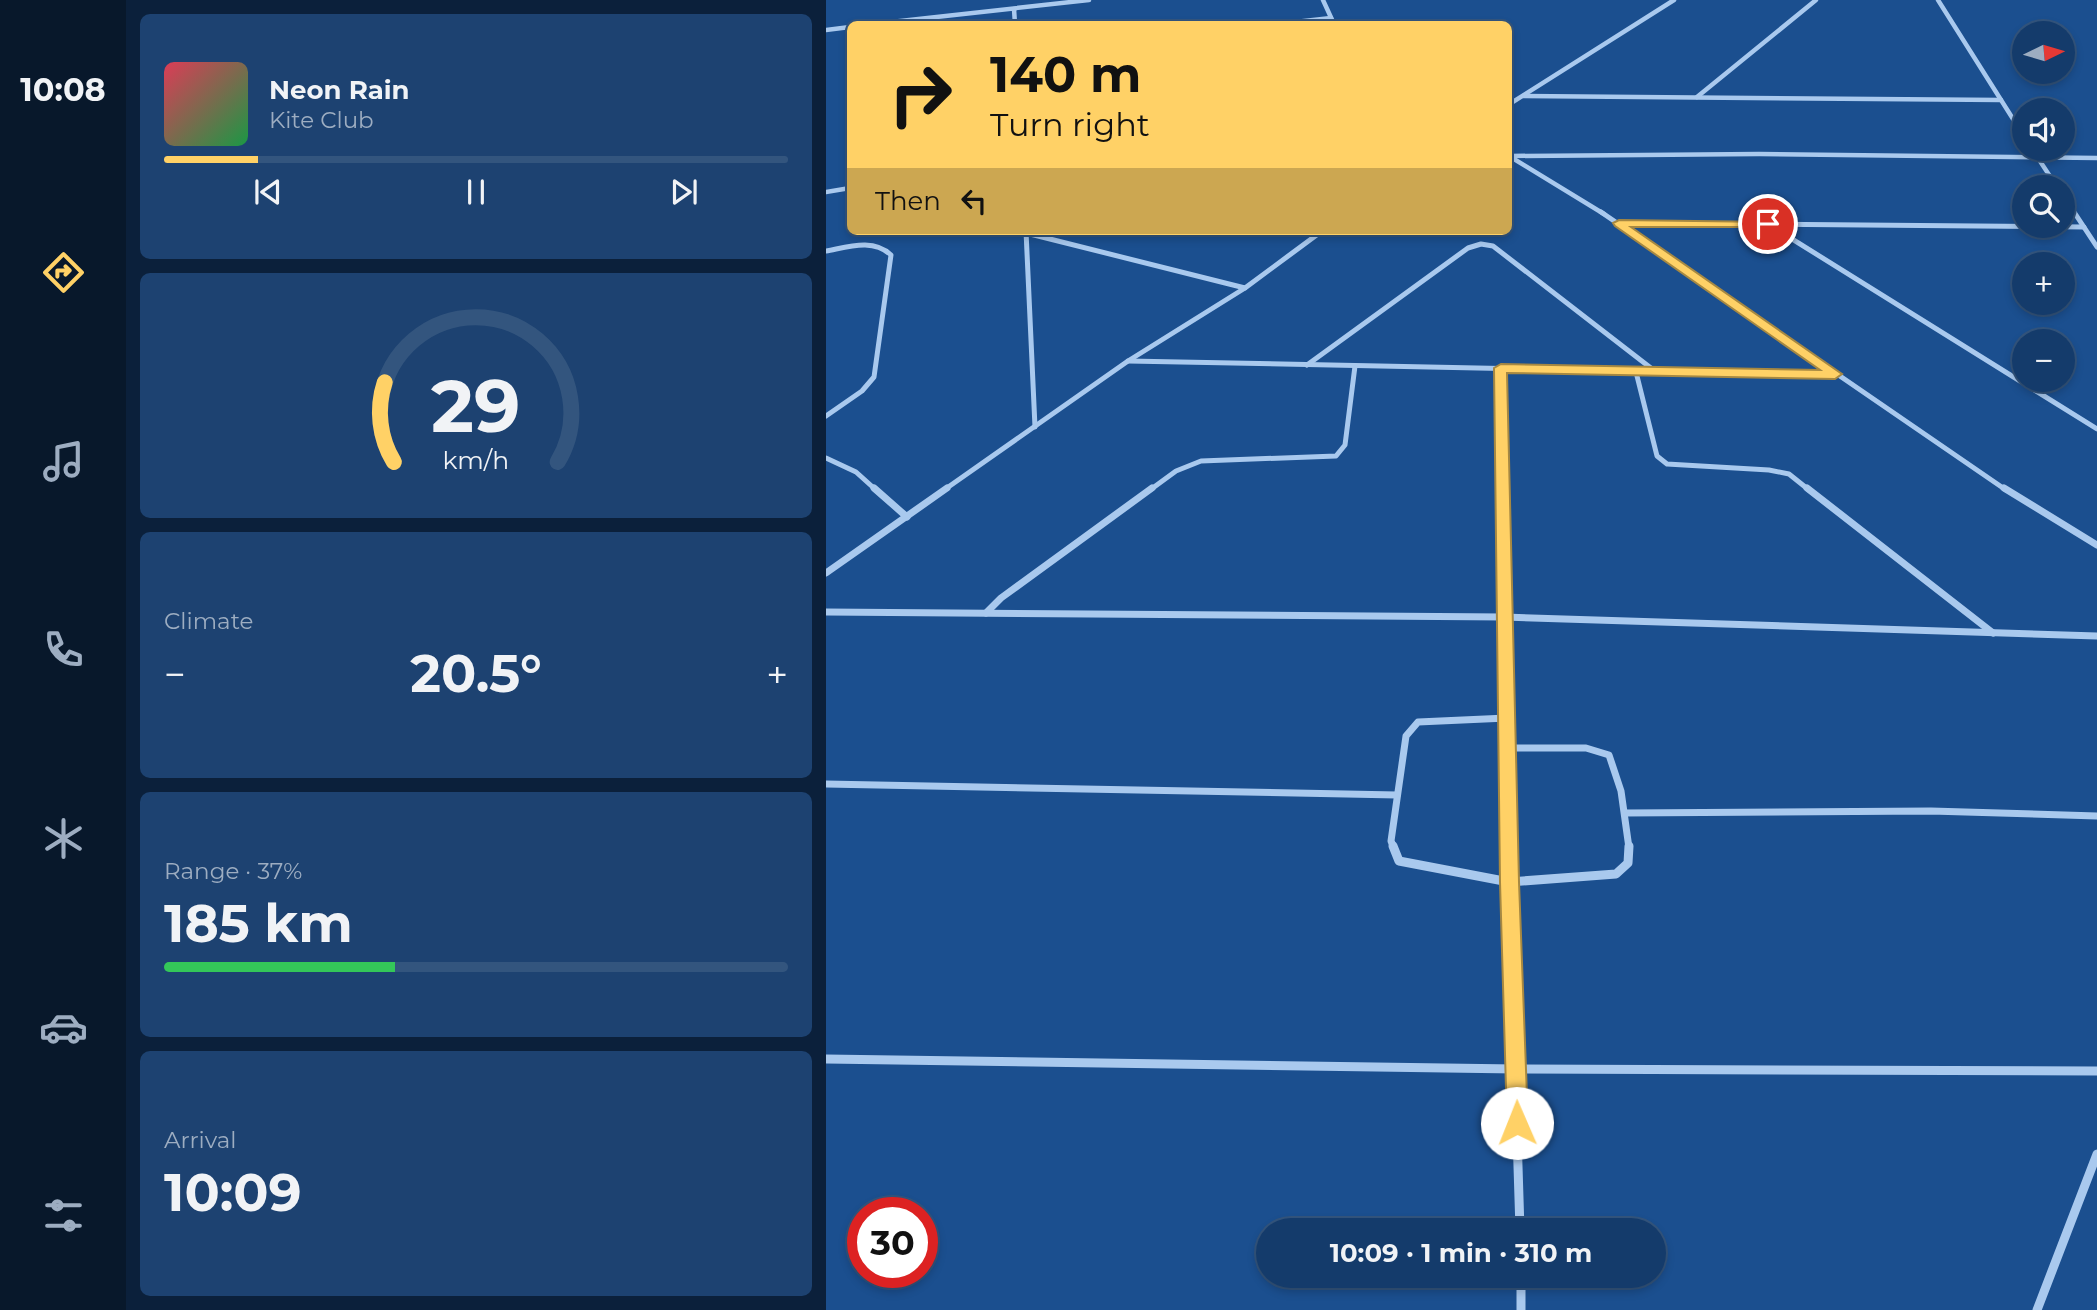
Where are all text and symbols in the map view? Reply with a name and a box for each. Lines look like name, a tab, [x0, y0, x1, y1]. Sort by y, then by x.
north arrow	[2012, 21, 2076, 84]
map controls	[2012, 21, 2075, 392]
text: 140 m	[990, 45, 1142, 104]
icon: right	[875, 49, 966, 140]
text: 10:08	[20, 70, 106, 109]
text: Neon Rain	[269, 74, 410, 106]
button: sound	[2012, 98, 2075, 161]
text: Turn right	[990, 105, 1150, 144]
text: Kite Club	[269, 106, 374, 134]
icon: previous	[249, 173, 287, 211]
icon: pause	[457, 173, 495, 211]
icon: next	[665, 173, 703, 211]
button: search	[2012, 175, 2075, 238]
icon: left	[955, 182, 993, 220]
text: Then	[875, 185, 941, 217]
pin	[1738, 194, 1798, 254]
icon: arrive	[1749, 205, 1787, 243]
icon: directions	[39, 248, 88, 297]
button: +	[2012, 252, 2075, 315]
button: −	[2012, 329, 2075, 392]
text: 29	[431, 362, 521, 450]
icon: music	[39, 437, 88, 486]
text: km/h	[443, 445, 509, 475]
text: Climate	[164, 607, 253, 635]
icon: phone	[39, 625, 88, 674]
text: 20.5°	[410, 642, 542, 705]
text: −	[164, 651, 186, 698]
text: +	[766, 651, 788, 698]
icon: climate	[39, 814, 88, 863]
text: Range · 37%	[164, 857, 302, 885]
text: 185 km	[164, 892, 353, 955]
icon: car	[39, 1003, 88, 1052]
position arrow	[1480, 1086, 1554, 1160]
text: Arrival	[164, 1126, 237, 1154]
text: 10:09	[164, 1161, 302, 1224]
icon: filters	[39, 1191, 88, 1240]
speed limit sign: 30	[847, 1197, 938, 1288]
text: 10:09 · 1 min · 310 m	[1330, 1237, 1592, 1269]

